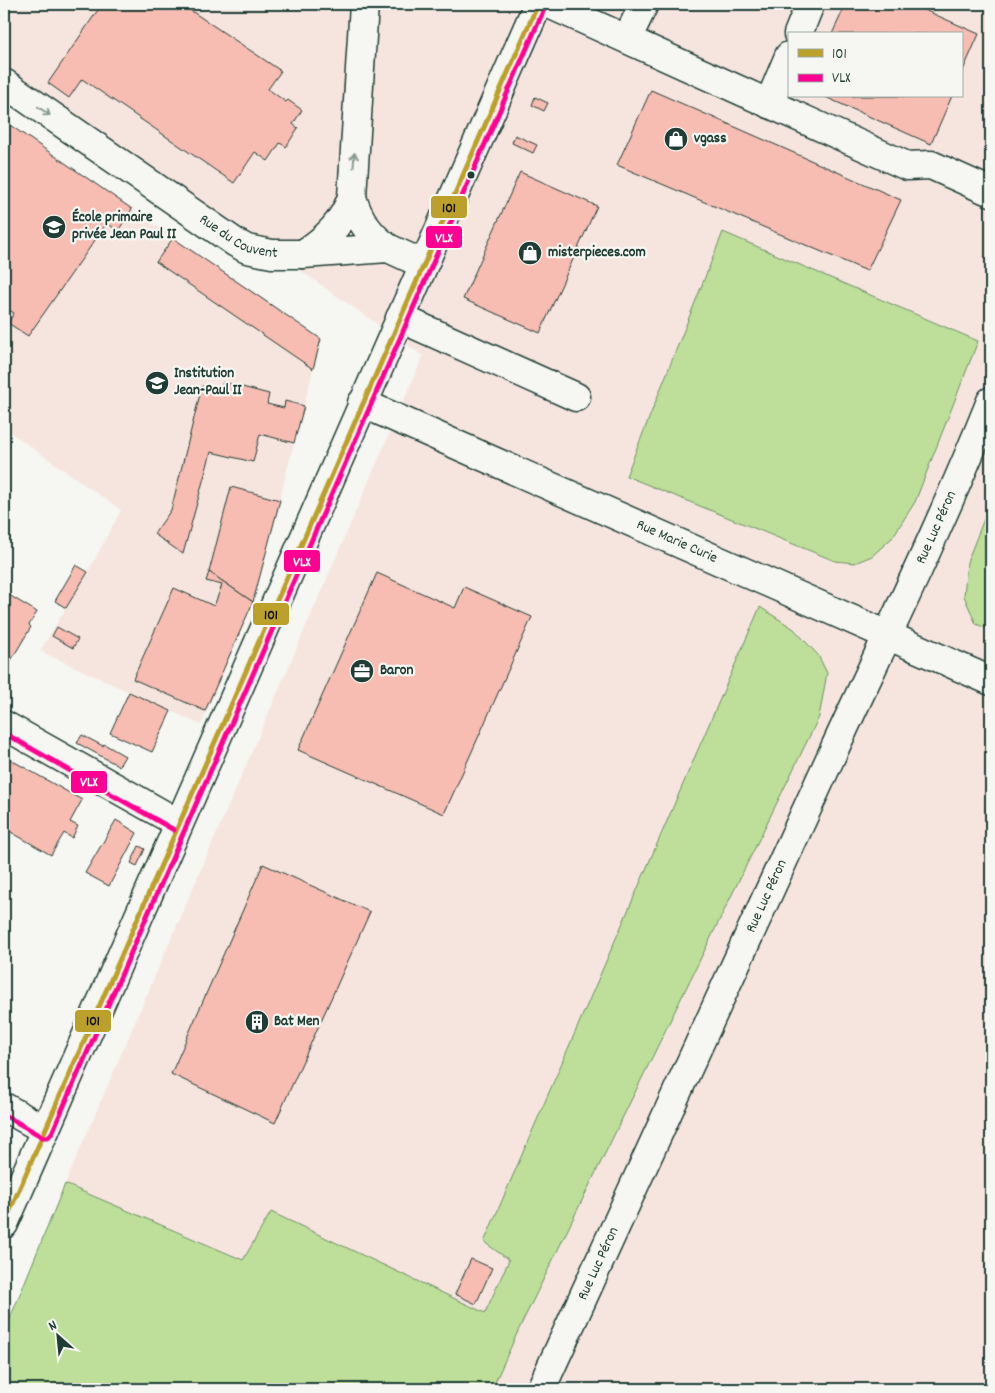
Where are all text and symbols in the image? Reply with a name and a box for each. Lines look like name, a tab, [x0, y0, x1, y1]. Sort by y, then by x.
legend	[788, 32, 962, 98]
text: 101	[832, 44, 847, 66]
text: VLX	[832, 68, 851, 90]
one-way arrow	[37, 106, 51, 116]
shop icon: vgass	[663, 126, 689, 152]
place label: vgass	[694, 128, 727, 150]
one-way arrow	[350, 152, 359, 168]
unlabelled marker	[466, 170, 476, 180]
line badge: 101	[430, 195, 468, 219]
text: 101	[442, 199, 456, 219]
place label: École primaire privée Jean Paul II	[72, 207, 176, 246]
street label: Rue du Couvent	[194, 209, 278, 265]
school or university icon: École primaire privée Jean Paul II	[41, 214, 67, 240]
line badge: VLX	[425, 225, 463, 249]
text: VLX	[435, 229, 453, 249]
shop icon: misterpieces.com	[517, 240, 543, 266]
place label: misterpieces.com	[548, 242, 646, 264]
place label: Institution Jean-Paul II	[174, 363, 242, 402]
school or university icon: Institution Jean-Paul II	[144, 370, 170, 396]
street label: Rue Luc Péron	[911, 487, 963, 568]
street label: Rue Marie Curie	[632, 514, 721, 570]
line badge: VLX	[283, 549, 321, 573]
text: VLX	[293, 553, 311, 573]
line badge: 101	[252, 602, 290, 626]
text: 101	[264, 606, 278, 626]
office icon: Baron	[349, 658, 375, 684]
place label: Baron	[380, 660, 413, 682]
line badge: VLX	[70, 770, 108, 794]
text: VLX	[80, 773, 98, 793]
street label: Rue Luc Péron	[741, 856, 793, 937]
line badge: 101	[74, 1009, 112, 1033]
building icon: Bat Men	[244, 1009, 270, 1035]
place label: Bat Men	[274, 1011, 320, 1033]
text: 101	[86, 1012, 100, 1032]
street label: Rue Luc Péron	[572, 1224, 625, 1304]
north arrow	[32, 1310, 82, 1360]
text: N	[45, 1316, 61, 1337]

